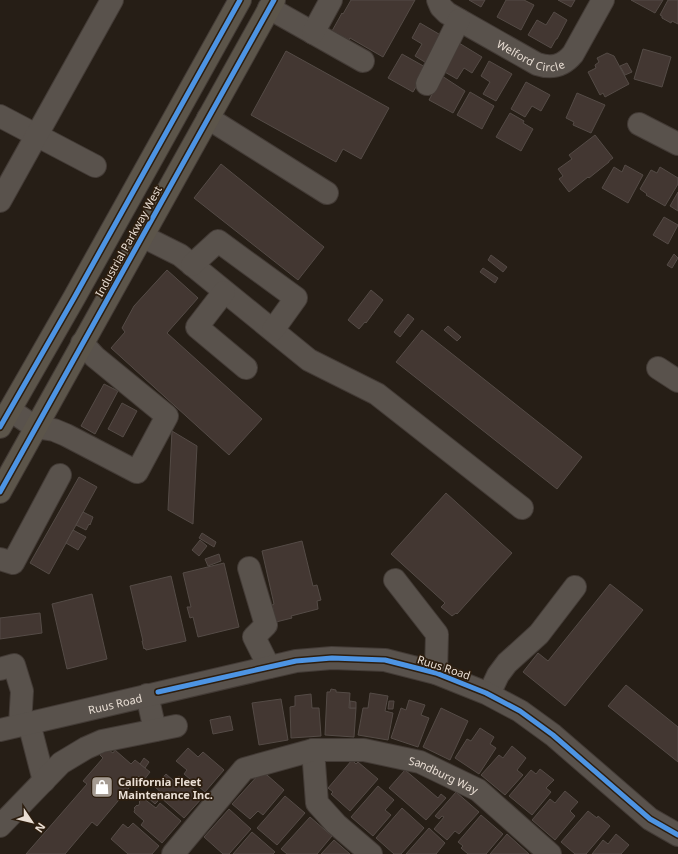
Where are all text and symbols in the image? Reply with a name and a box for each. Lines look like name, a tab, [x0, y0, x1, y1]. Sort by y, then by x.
street label: Welford Circle	[495, 36, 567, 74]
street label: Industrial Parkway West	[91, 183, 165, 299]
street label: Ruus Road	[416, 651, 472, 683]
street label: Ruus Road	[86, 690, 143, 717]
street label: Sandburg Way	[407, 752, 481, 797]
shop icon: California Fleet Maintenance Inc.	[89, 774, 115, 800]
place label: California Fleet Maintenance Inc.	[118, 774, 213, 802]
north arrow	[12, 802, 52, 842]
text: N	[32, 820, 49, 836]

